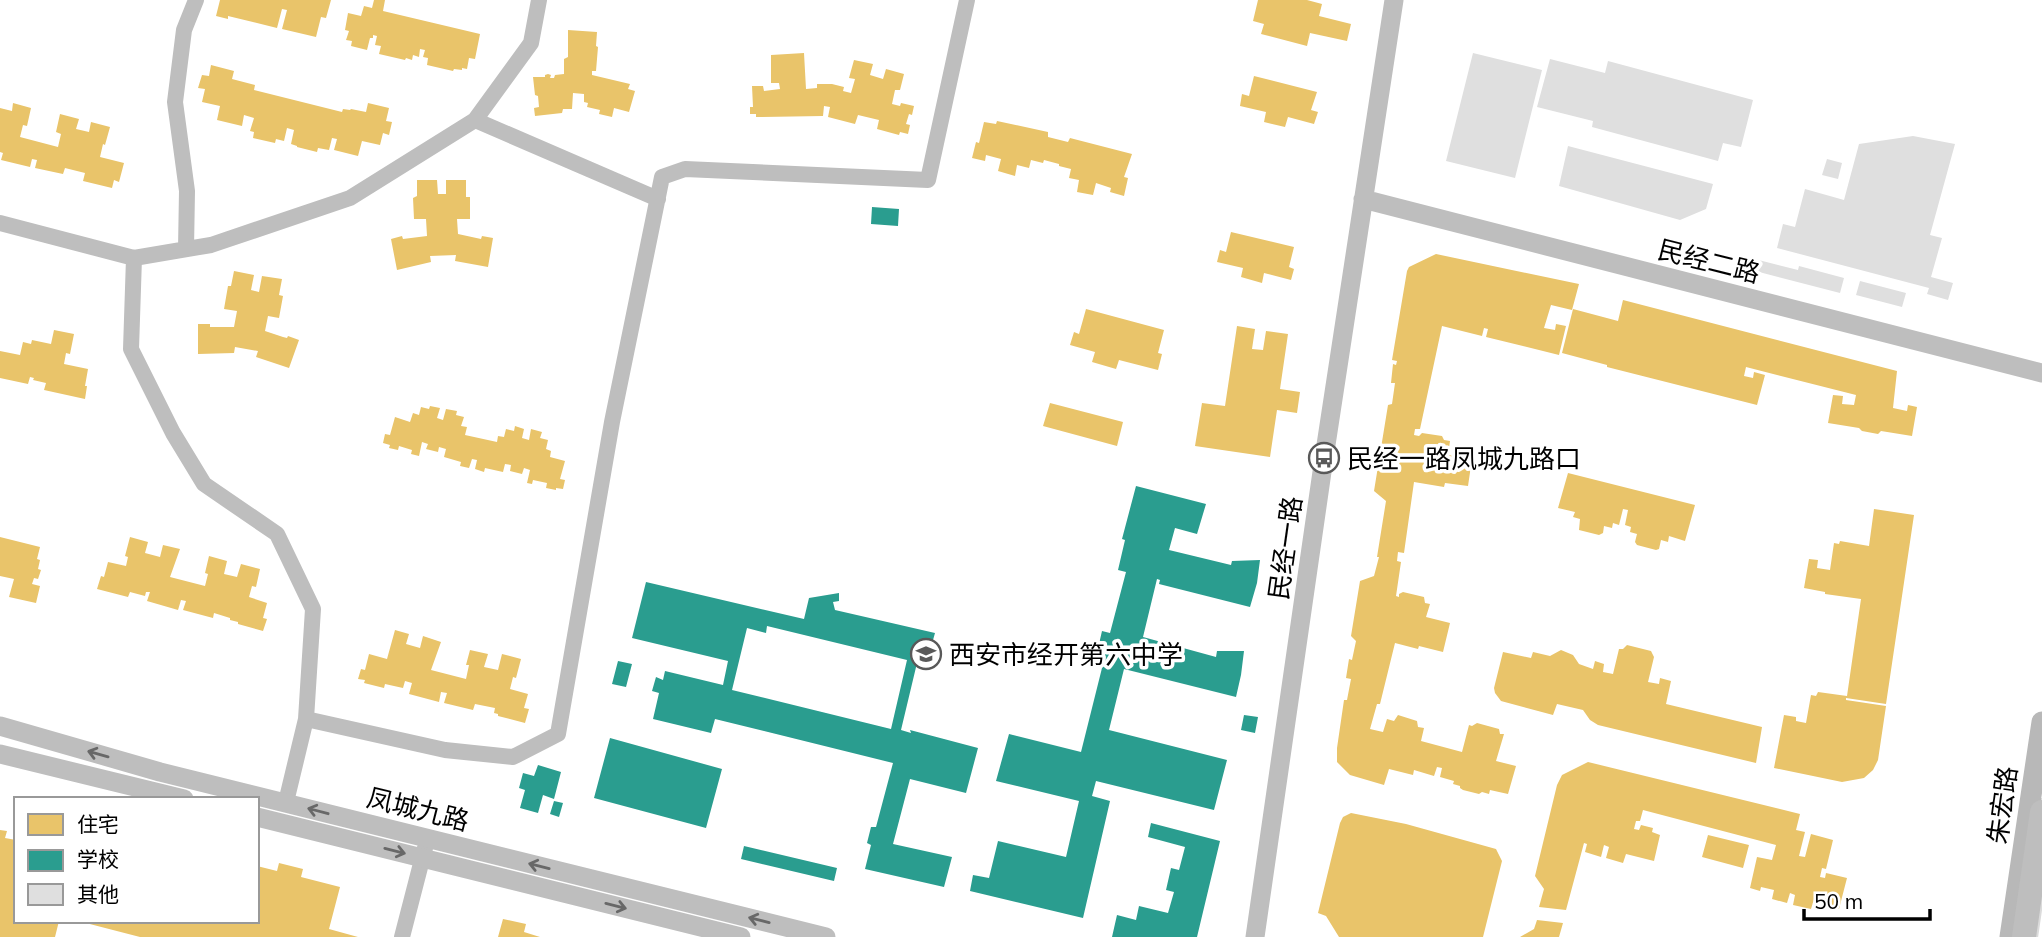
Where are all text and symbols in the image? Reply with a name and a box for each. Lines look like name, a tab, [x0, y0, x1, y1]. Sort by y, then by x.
street label: 民经二路	[1655, 232, 1763, 290]
bus stop icon: 民经一路凤城九路口	[1307, 441, 1341, 475]
place label: 民经一路凤城九路口	[1347, 442, 1581, 475]
street label: 民经一路	[1261, 494, 1309, 602]
school or university icon: 西安市经开第六中学	[909, 637, 943, 671]
place label: 西安市经开第六中学	[949, 638, 1183, 671]
one-way arrow	[87, 747, 109, 760]
street label: 朱宏路	[1980, 764, 2024, 846]
street label: 凤城九路	[364, 780, 472, 838]
legend	[14, 797, 259, 923]
one-way arrow	[307, 804, 330, 817]
text: 住宅	[77, 811, 119, 837]
one-way arrow	[383, 845, 406, 858]
text: 学校	[77, 846, 119, 872]
one-way arrow	[528, 859, 550, 872]
scale bar	[1804, 878, 1930, 922]
text: 其他	[77, 881, 119, 907]
text: 50 m	[1814, 888, 1863, 914]
one-way arrow	[604, 900, 627, 913]
one-way arrow	[749, 913, 771, 926]

